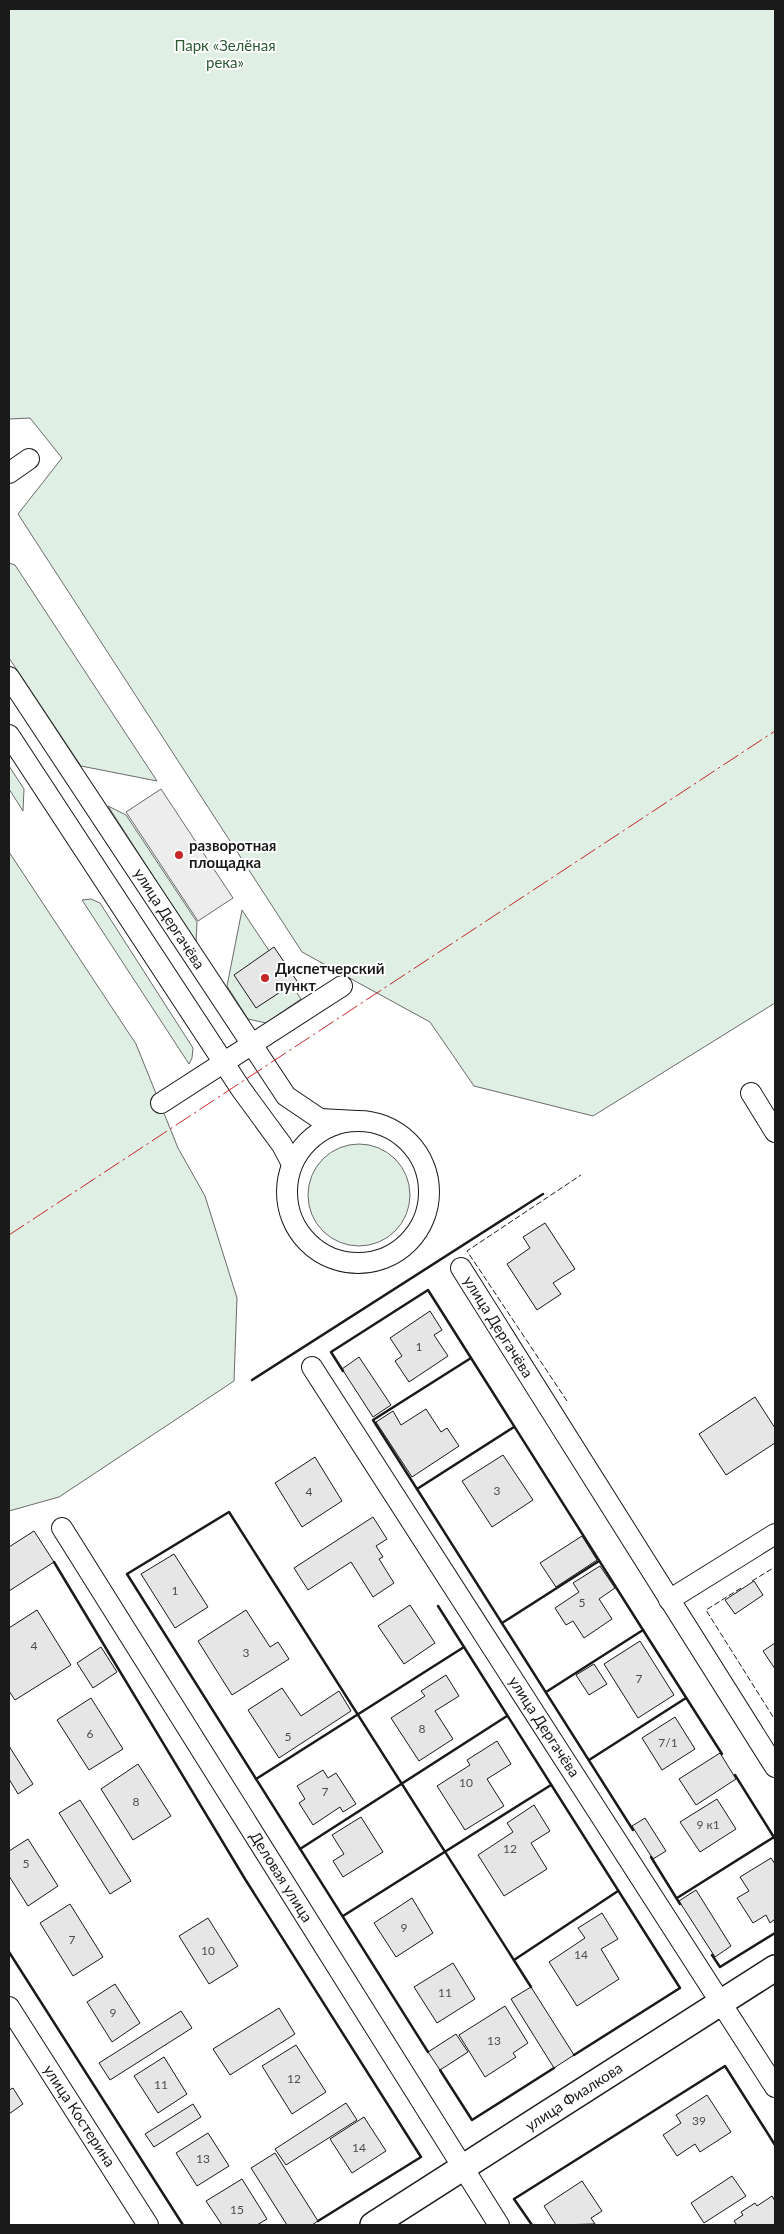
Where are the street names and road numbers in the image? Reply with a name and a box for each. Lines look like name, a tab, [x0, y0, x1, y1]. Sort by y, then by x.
street label: улица Дергачёва	[131, 865, 209, 972]
street label: улица Дергачёва	[460, 1272, 537, 1381]
street label: улица Дергачёва	[506, 1673, 584, 1780]
street label: Деловая улица	[247, 1828, 317, 1925]
street label: улица Фиалкова	[522, 2058, 625, 2134]
street label: улица Костерина	[40, 2061, 120, 2170]

